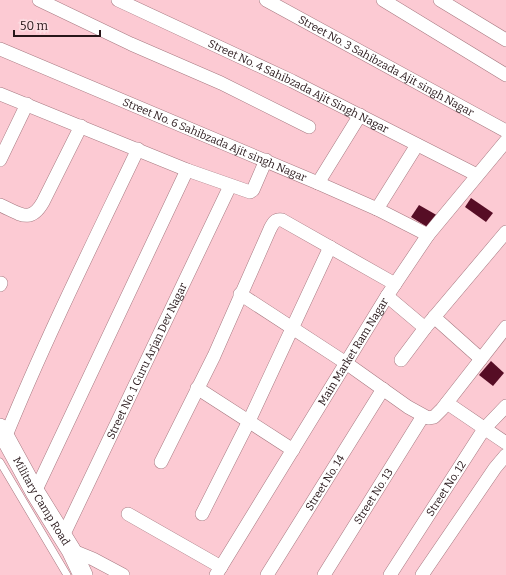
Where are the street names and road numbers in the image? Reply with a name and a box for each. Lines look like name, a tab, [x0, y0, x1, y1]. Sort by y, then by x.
street label: Street No. 3 Sahibzada Ajit singh Nagar	[296, 13, 476, 119]
street label: Street No. 4 Sahibzada Ajit Singh Nagar	[206, 37, 391, 136]
street label: Street No. 6 Sahibzada Ajit singh Nagar	[121, 95, 308, 184]
street label: Street No. 1 Guru Arjan Dev Nagar	[104, 281, 190, 441]
street label: Main Market Ram Nagar	[315, 296, 391, 408]
street label: Street No. 14	[303, 452, 348, 513]
street label: Military Camp Road	[10, 455, 73, 548]
street label: Street No. 12	[424, 459, 469, 519]
street label: Street No. 13	[351, 466, 396, 527]

